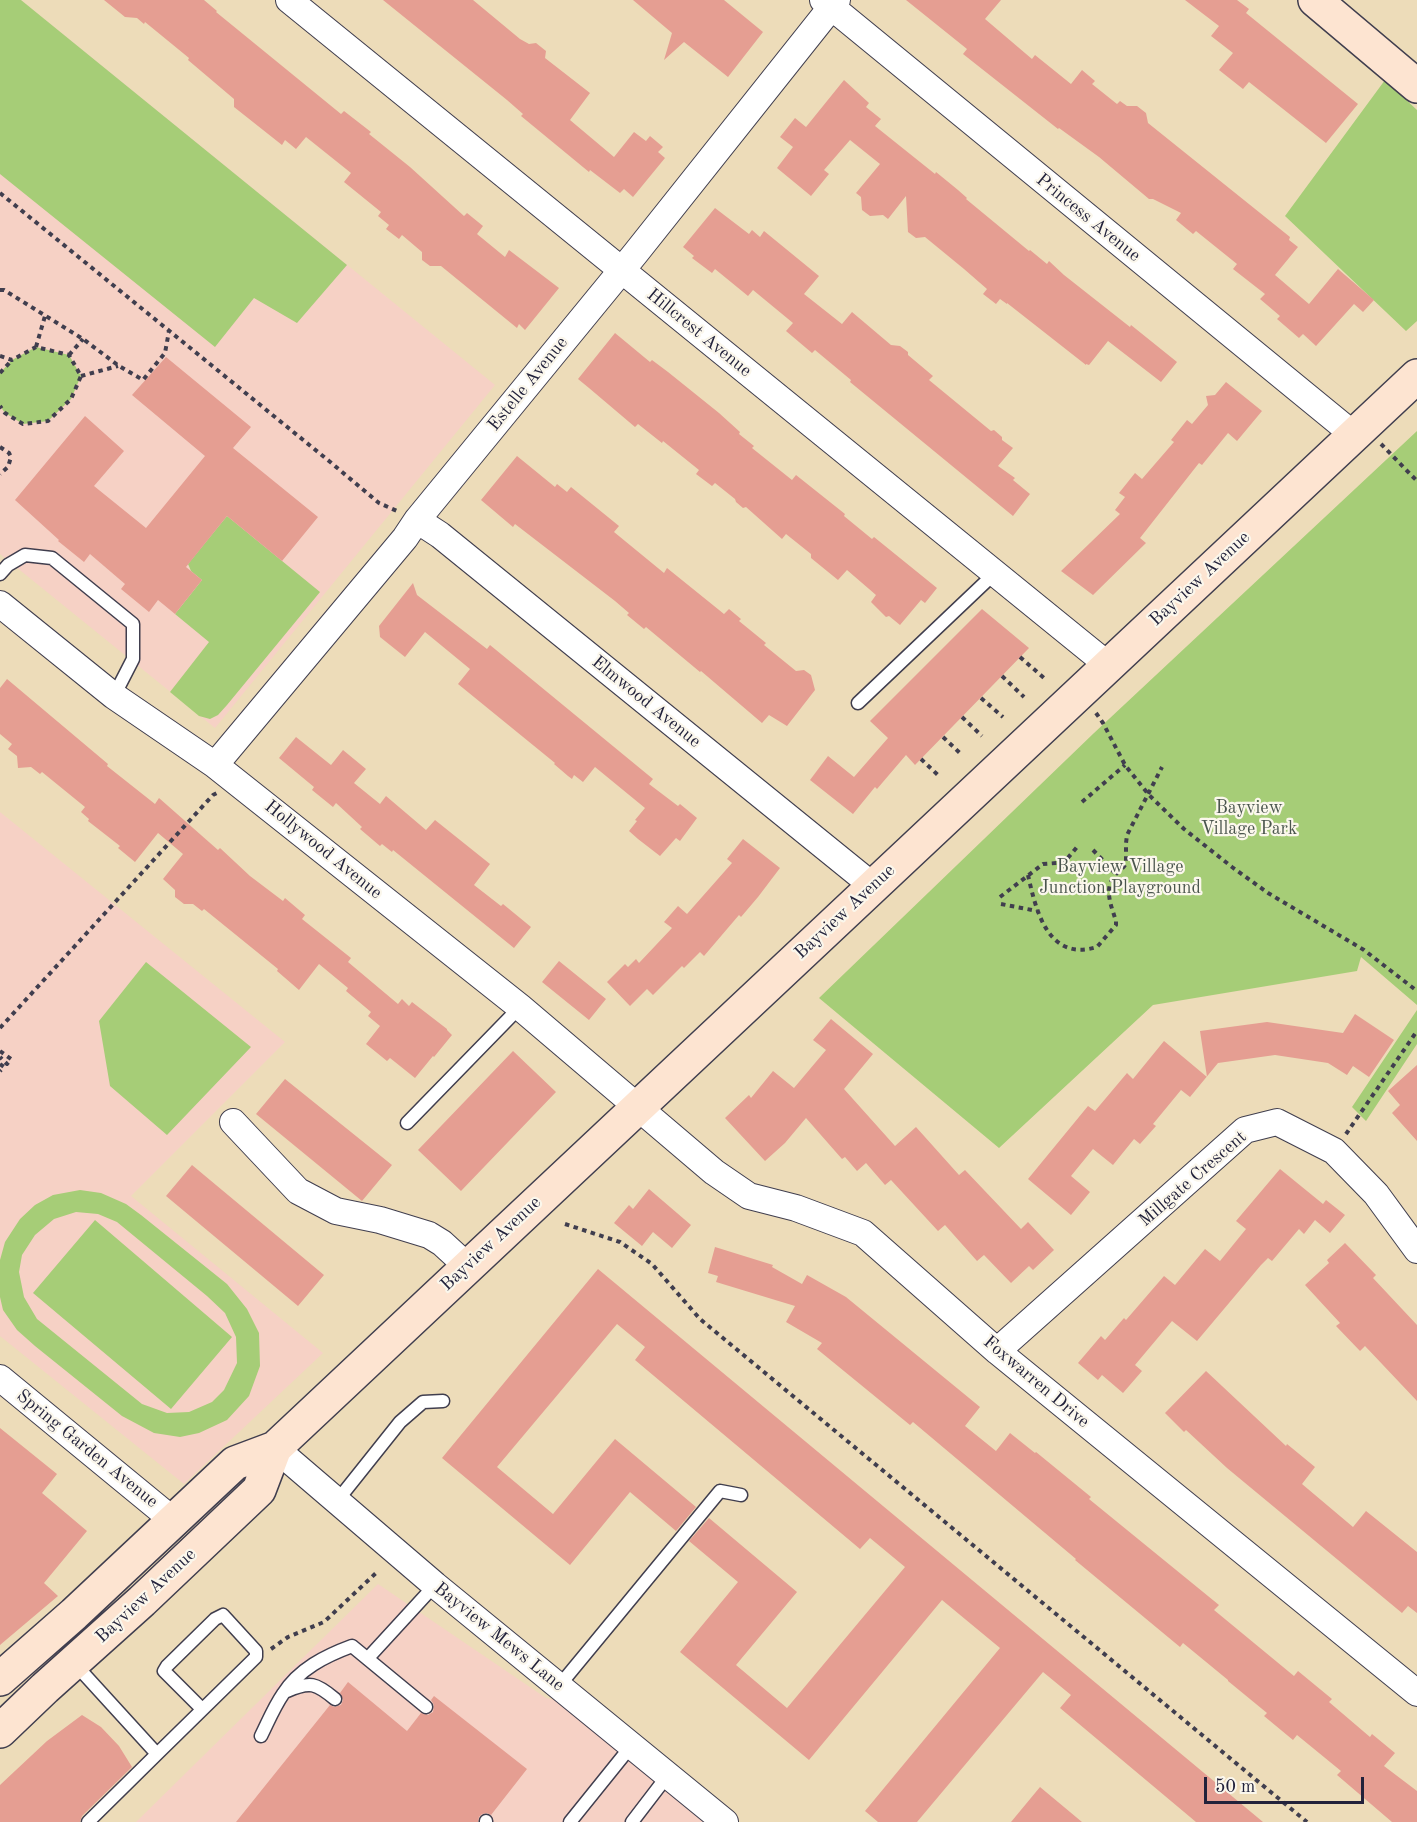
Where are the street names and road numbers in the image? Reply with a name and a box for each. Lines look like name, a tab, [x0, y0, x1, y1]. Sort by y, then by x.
street label: Princess Avenue	[1031, 169, 1145, 267]
street label: Hillcrest Avenue	[642, 284, 756, 382]
street label: Estelle Avenue	[483, 333, 573, 435]
street label: Bayview Avenue	[1145, 527, 1255, 631]
street label: Elmwood Avenue	[587, 651, 705, 753]
street label: Hollywood Avenue	[260, 796, 386, 904]
street label: Bayview Avenue	[790, 860, 900, 964]
street label: Millgate Crescent	[1135, 1126, 1251, 1232]
street label: Bayview Avenue	[436, 1192, 546, 1296]
street label: Foxwarren Drive	[978, 1331, 1094, 1433]
street label: Spring Garden Avenue	[12, 1385, 162, 1513]
street label: Bayview Avenue	[91, 1544, 201, 1648]
street label: Bayview Mews Lane	[429, 1578, 569, 1696]

